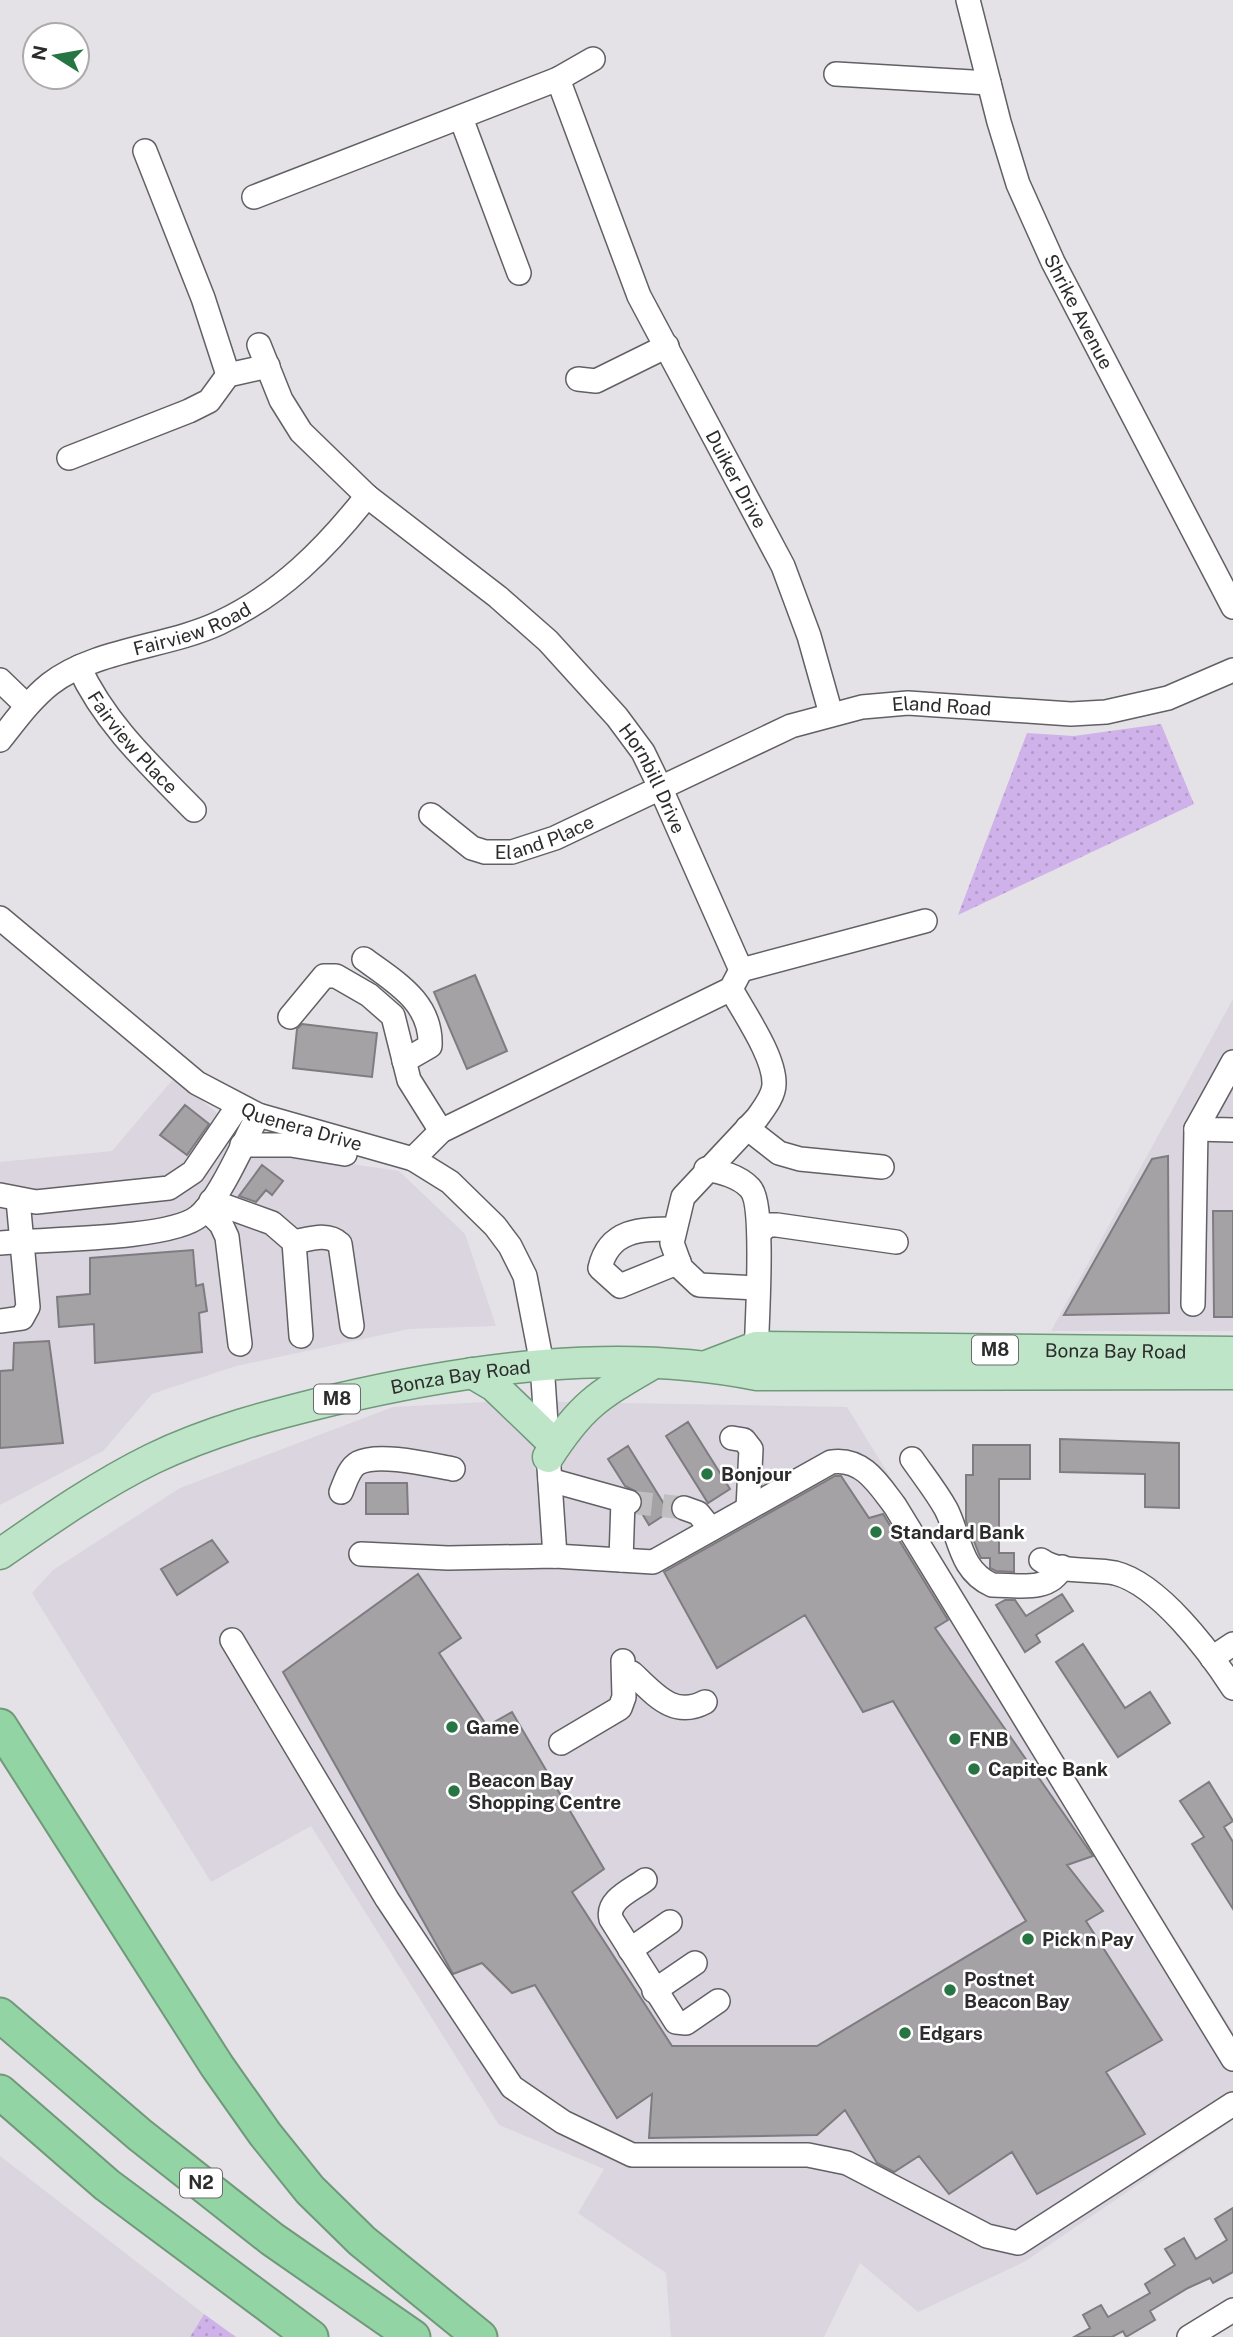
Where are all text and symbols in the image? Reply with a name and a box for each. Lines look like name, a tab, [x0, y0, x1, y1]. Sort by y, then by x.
north arrow	[21, 21, 91, 91]
text: N	[27, 43, 52, 62]
street label: Shrike Avenue	[1040, 251, 1118, 373]
street label: Duiker Drive	[702, 426, 772, 532]
street label: Fairview Road	[131, 598, 254, 660]
street label: Fairview Place	[83, 687, 182, 798]
street label: Eland Road	[891, 692, 992, 720]
street label: Hornbill Drive	[615, 719, 690, 837]
street label: Eland Place	[495, 810, 597, 863]
street label: Quenera Drive	[237, 1097, 365, 1155]
road number: M8	[972, 1336, 1018, 1364]
street label: Bonza Bay Road	[1045, 1339, 1187, 1363]
street label: Bonza Bay Road	[389, 1355, 532, 1398]
road number: M8	[314, 1384, 360, 1414]
place label: Bonjour	[721, 1463, 792, 1485]
marker: Bonjour	[699, 1466, 715, 1482]
place label: Standard Bank	[890, 1521, 1025, 1543]
marker: Standard Bank	[868, 1524, 884, 1540]
place label: Game	[466, 1716, 519, 1738]
marker: Game	[444, 1719, 460, 1735]
place label: FNB	[969, 1728, 1009, 1750]
marker: FNB	[947, 1731, 963, 1747]
place label: Capitec Bank	[988, 1758, 1108, 1780]
marker: Capitec Bank	[966, 1761, 982, 1777]
place label: Beacon Bay Shopping Centre	[468, 1769, 621, 1813]
marker: Beacon Bay Shopping Centre	[446, 1783, 462, 1799]
place label: Pick n Pay	[1042, 1928, 1134, 1950]
marker: Pick n Pay	[1020, 1931, 1036, 1947]
place label: Postnet Beacon Bay	[964, 1968, 1070, 2012]
marker: Postnet Beacon Bay	[942, 1982, 958, 1998]
place label: Edgars	[919, 2022, 983, 2044]
marker: Edgars	[897, 2025, 913, 2041]
road number: N2	[180, 2168, 222, 2197]

